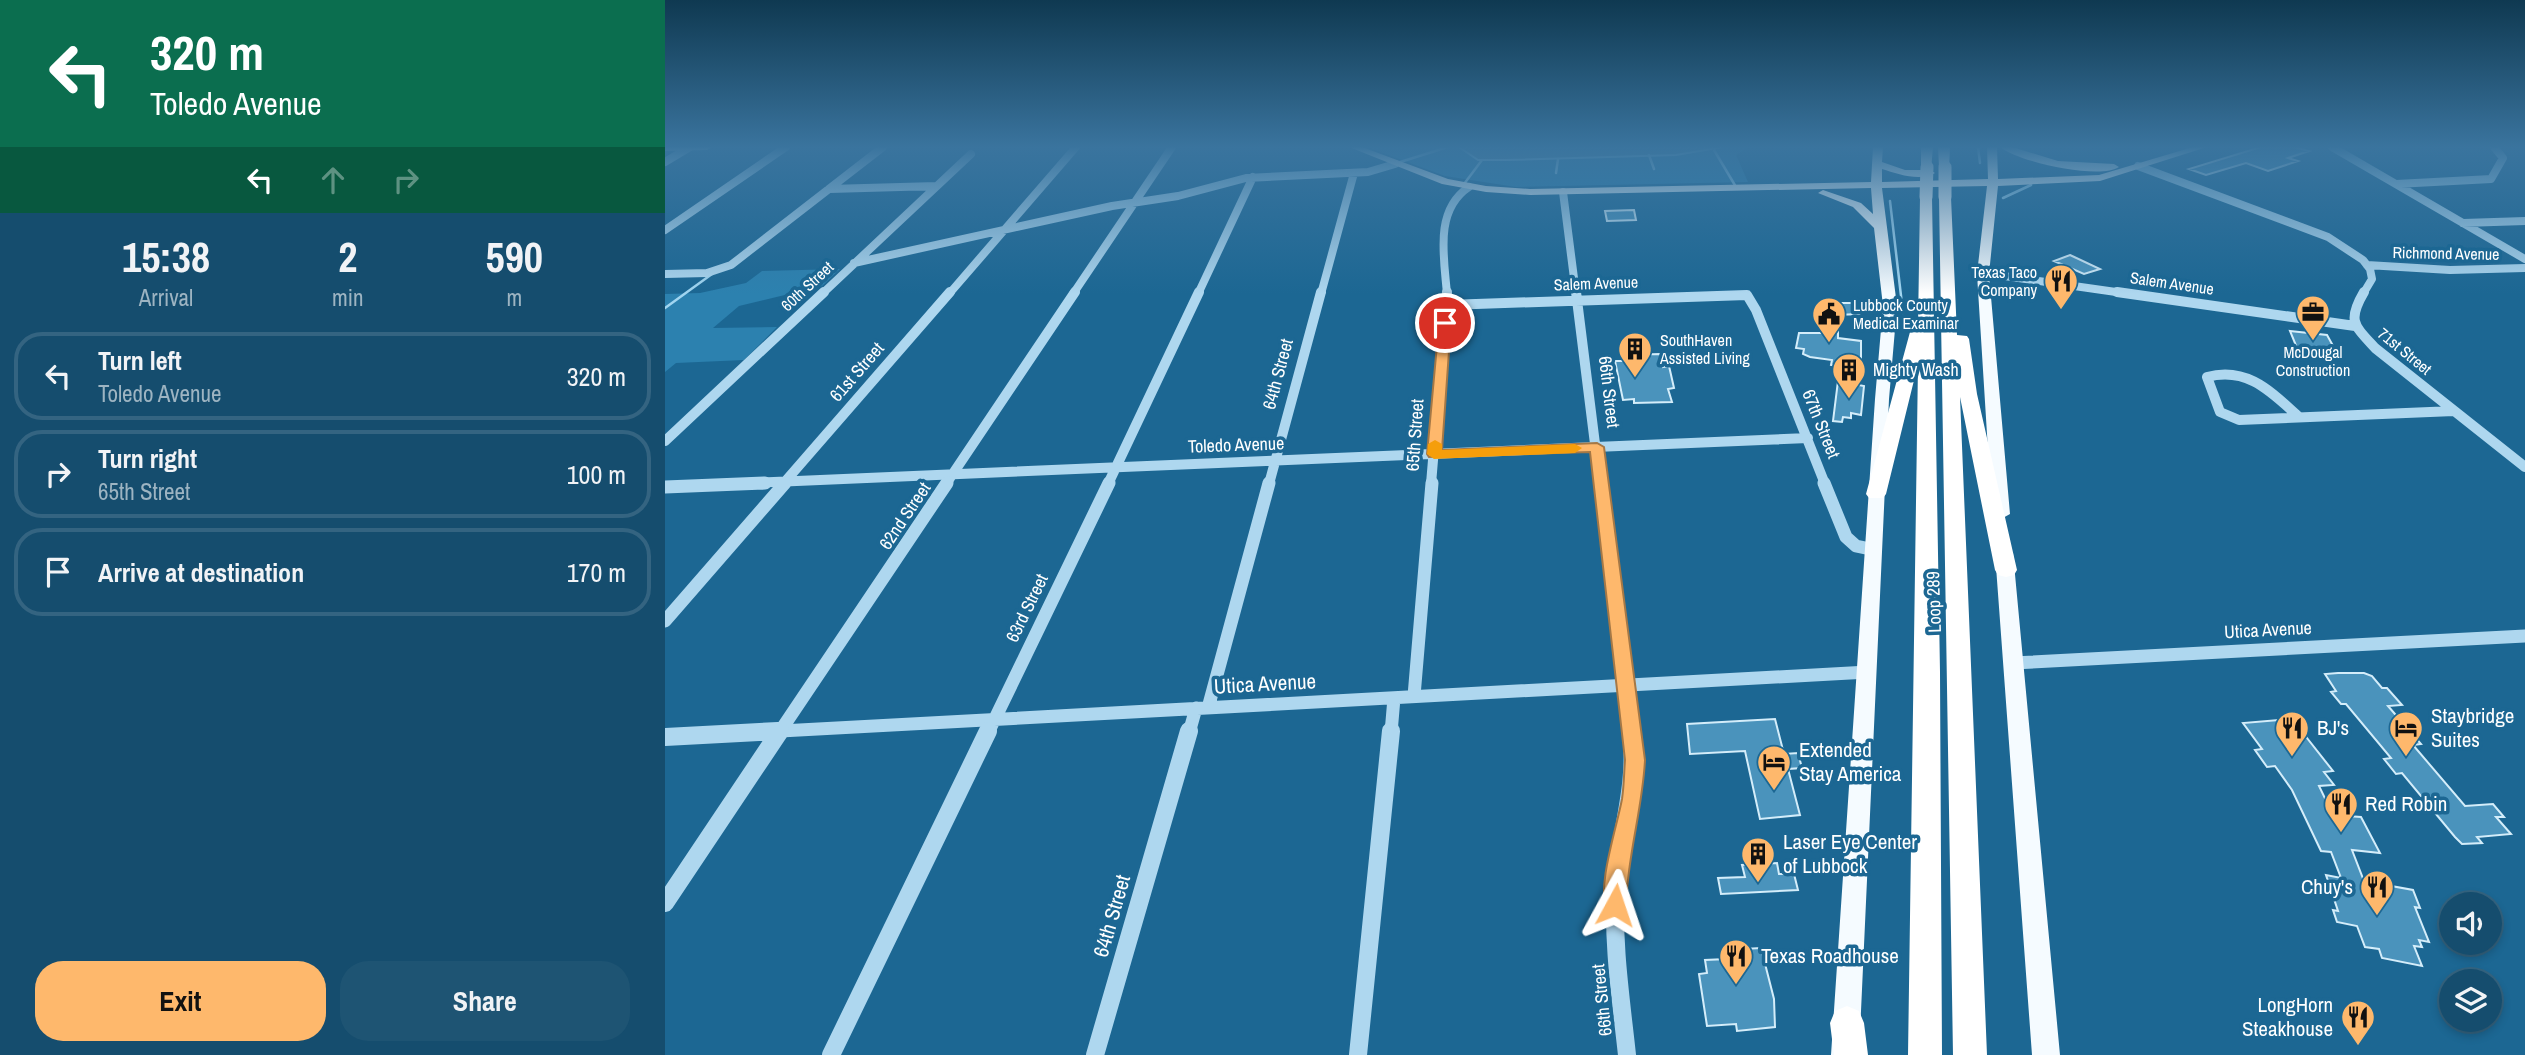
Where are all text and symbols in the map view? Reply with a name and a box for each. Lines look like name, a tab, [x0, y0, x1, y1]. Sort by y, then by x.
text: 320 m	[150, 19, 264, 85]
icon: left	[35, 28, 126, 119]
text: Toledo Avenue	[150, 82, 322, 125]
icon: left	[241, 161, 279, 199]
icon: ahead	[314, 161, 352, 199]
icon: right	[387, 161, 425, 199]
text: 15:38	[122, 229, 210, 285]
text: 2	[338, 229, 357, 285]
text: 590	[486, 229, 543, 285]
street label: Richmond Avenue	[2392, 241, 2500, 265]
street label: 60th Street	[776, 256, 838, 316]
place label: Texas Taco Company	[1971, 261, 2037, 301]
restaurant icon: Texas Taco Company	[2042, 262, 2080, 311]
street label: Salem Avenue	[2129, 266, 2215, 300]
street label: Salem Avenue	[1553, 271, 1639, 295]
text: Arrival	[139, 282, 193, 313]
text: min	[332, 282, 364, 313]
text: m	[506, 282, 522, 313]
pin	[1415, 293, 1475, 353]
office icon: McDougal Construction	[2294, 293, 2332, 342]
place label: Lubbock County Medical Examinar	[1853, 294, 1959, 334]
public building icon: Lubbock County Medical Examinar	[1810, 295, 1848, 344]
icon: arrive	[1426, 304, 1464, 342]
street label: 71st Street	[2373, 322, 2437, 380]
place label: SouthHaven Assisted Living	[1659, 329, 1750, 369]
building icon: SouthHaven Assisted Living	[1616, 330, 1654, 379]
street label: 64th Street	[1256, 336, 1299, 412]
street label: 61st Street	[824, 337, 889, 407]
place label: McDougal Construction	[2276, 341, 2350, 381]
text: Turn left	[98, 343, 182, 378]
building icon: Mighty Wash	[1830, 351, 1868, 400]
street label: 66th Street	[1593, 355, 1626, 429]
icon: left	[39, 357, 77, 395]
place label: Mighty Wash	[1873, 357, 1959, 382]
text: 320 m	[567, 359, 626, 394]
text: Toledo Avenue	[98, 378, 221, 409]
street label: 67th Street	[1796, 386, 1847, 462]
street label: 65th Street	[1400, 398, 1429, 472]
street label: Toledo Avenue	[1187, 430, 1285, 459]
text: Turn right	[98, 441, 197, 476]
icon: right	[39, 455, 77, 493]
text: 100 m	[567, 457, 626, 492]
text: 65th Street	[98, 476, 190, 507]
street label: 62nd Street	[873, 477, 936, 554]
icon: arrive	[39, 553, 77, 591]
text: Arrive at destination	[98, 555, 304, 590]
text: 170 m	[567, 555, 626, 590]
street label: 63rd Street	[999, 569, 1054, 646]
street label: Loop 289	[1920, 571, 1947, 633]
street label: Utica Avenue	[2224, 615, 2312, 644]
street label: Utica Avenue	[1213, 666, 1317, 701]
place label: Staybridge Suites	[2431, 701, 2514, 754]
restaurant icon: BJ's	[2273, 709, 2311, 758]
hotel icon: Staybridge Suites	[2387, 709, 2425, 758]
place label: BJ's	[2317, 713, 2349, 742]
place label: Extended Stay America	[1799, 735, 1902, 788]
hotel icon: Extended Stay America	[1755, 743, 1793, 792]
restaurant icon: Red Robin	[2322, 785, 2360, 834]
place label: Red Robin	[2365, 789, 2447, 818]
place label: Laser Eye Center of Lubbock	[1783, 827, 1917, 880]
building icon: Laser Eye Center of Lubbock	[1739, 835, 1777, 884]
position arrow	[1578, 868, 1652, 942]
restaurant icon: Chuy's	[2358, 868, 2396, 917]
street label: 64th Street	[1086, 871, 1137, 960]
place label: Chuy's	[2301, 872, 2353, 901]
map controls	[2439, 892, 2502, 1032]
button: sound	[2439, 892, 2502, 955]
restaurant icon: Texas Roadhouse	[1717, 937, 1755, 986]
place label: Texas Roadhouse	[1761, 941, 1899, 970]
button: Exit	[35, 961, 326, 1041]
button: Share	[340, 961, 630, 1041]
street label: 66th Street	[1585, 963, 1618, 1037]
button: layers	[2439, 969, 2502, 1032]
place label: LongHorn Steakhouse	[2242, 990, 2333, 1043]
restaurant icon: LongHorn Steakhouse	[2339, 998, 2377, 1047]

